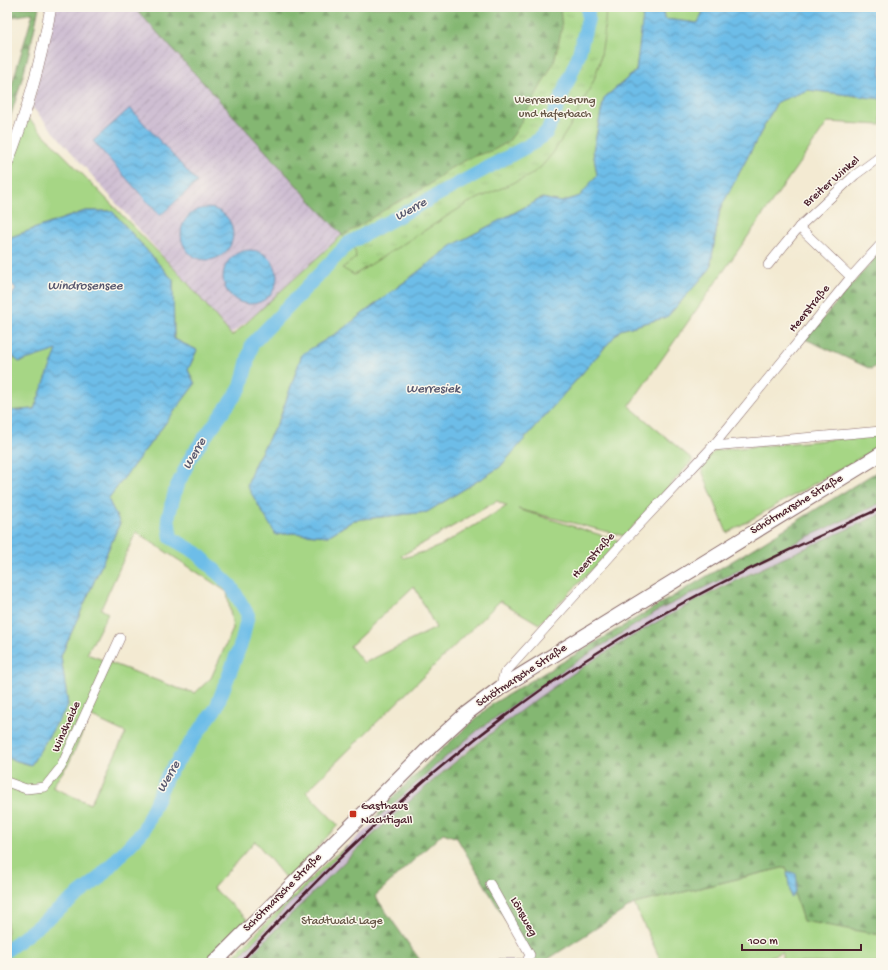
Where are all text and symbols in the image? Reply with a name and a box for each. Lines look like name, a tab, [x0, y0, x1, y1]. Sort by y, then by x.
park label: Werreniederung und Haferbach	[514, 94, 596, 122]
street label: Breiter Winkel	[800, 154, 863, 211]
water label: Werre	[393, 195, 430, 225]
water label: Windrosensee	[48, 279, 124, 294]
street label: Heerstraße	[787, 282, 834, 336]
water label: Werresiek	[406, 382, 461, 397]
water label: Werre	[180, 435, 211, 472]
street label: Schötmarsche Straße	[748, 471, 847, 538]
street label: Heerstraße	[570, 529, 619, 582]
street label: Schötmarsche Straße	[474, 641, 571, 711]
street label: Windheide	[50, 699, 85, 755]
water label: Werre	[154, 758, 185, 795]
place label: Gasthaus Nachtigall	[361, 800, 413, 828]
marker: Gasthaus Nachtigall	[348, 809, 358, 819]
street label: Schötmarsche Straße	[241, 850, 326, 935]
street label: Lönsweg	[506, 895, 540, 939]
park label: Stadtwald Lage	[301, 915, 384, 929]
scale bar	[742, 926, 861, 952]
text: 100 m	[747, 935, 778, 949]

